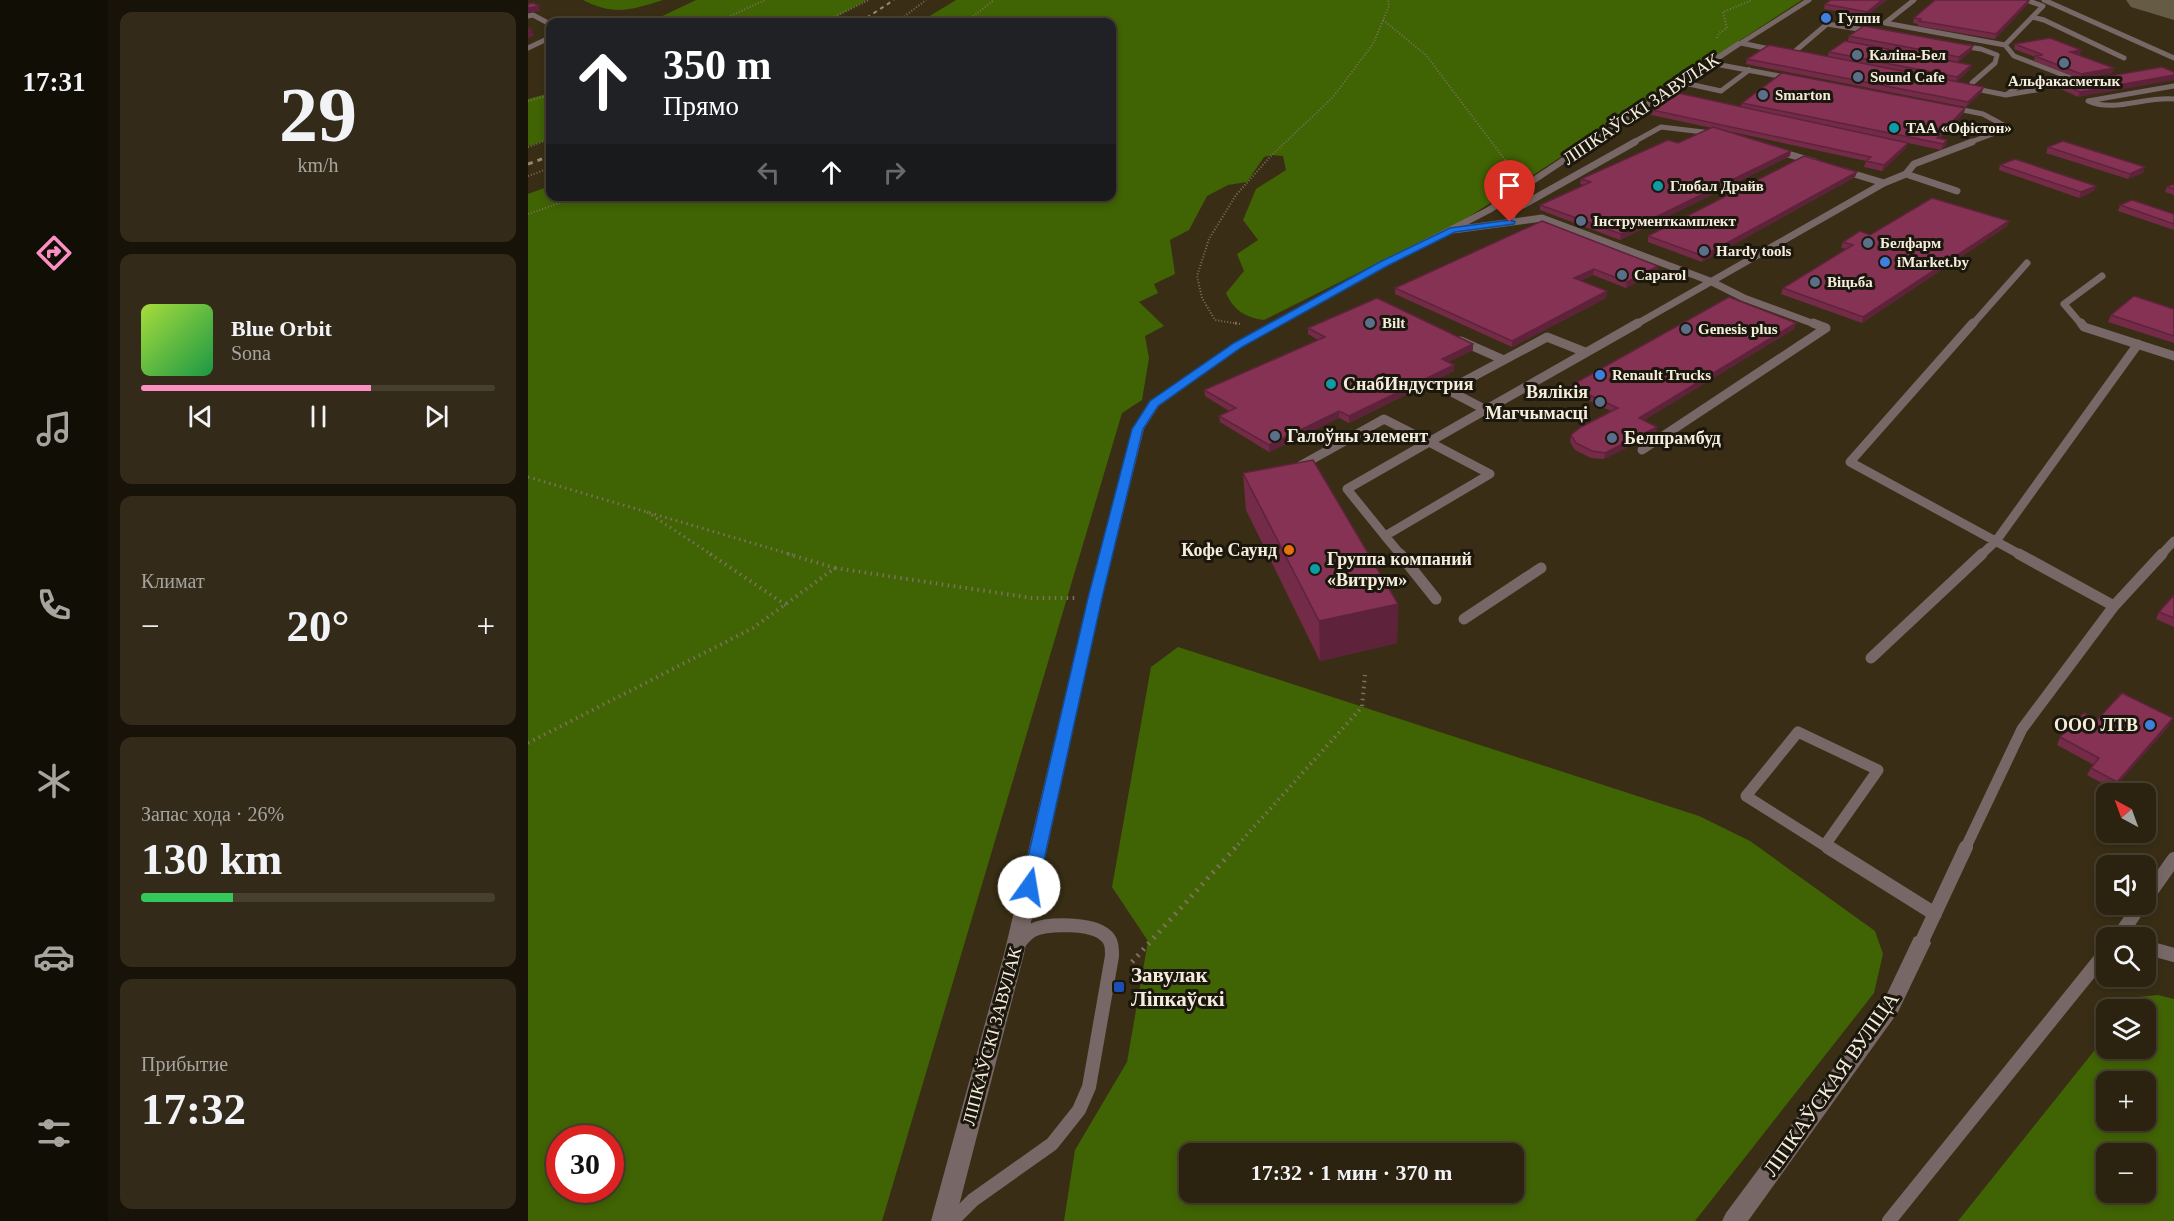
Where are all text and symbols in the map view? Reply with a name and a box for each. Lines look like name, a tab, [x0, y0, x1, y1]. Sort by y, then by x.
place label: Гуппи	[1838, 10, 1881, 26]
marker: Гуппи	[1819, 11, 1833, 25]
icon: ahead	[564, 42, 642, 120]
text: 350 m	[663, 42, 772, 88]
place label: Каліна-Бел	[1869, 47, 1947, 63]
street label: ЛІПКАЎСКІ ЗАВУЛАК	[1559, 48, 1724, 169]
marker: Каліна-Бел	[1850, 48, 1864, 62]
marker: Альфакасметык	[2057, 56, 2071, 70]
text: 17:31	[23, 67, 86, 97]
place label: Sound Cafe	[1870, 69, 1945, 85]
marker: Sound Cafe	[1851, 70, 1865, 84]
text: 29	[279, 71, 357, 158]
place label: Альфакасметык	[2008, 73, 2120, 89]
place label: Smarton	[1775, 87, 1831, 103]
marker: Smarton	[1756, 88, 1770, 102]
text: Прямо	[663, 91, 739, 121]
place label: ТАА «Офістон»	[1906, 120, 2012, 136]
marker: ТАА «Офістон»	[1887, 121, 1901, 135]
text: km/h	[297, 154, 339, 176]
icon: left	[752, 156, 785, 189]
icon: ahead	[815, 156, 848, 189]
icon: right	[878, 156, 911, 189]
pin	[1484, 160, 1535, 222]
icon: arrive	[1493, 169, 1526, 202]
place label: Глобал Драйв	[1670, 178, 1764, 194]
marker: Глобал Драйв	[1651, 179, 1665, 193]
place label: Інструменткамплект	[1593, 213, 1737, 229]
marker: Інструменткамплект	[1574, 214, 1588, 228]
icon: directions	[33, 232, 75, 274]
place label: Белфарм	[1880, 235, 1941, 251]
marker: Белфарм	[1861, 236, 1875, 250]
place label: Hardy tools	[1716, 243, 1792, 259]
marker: Hardy tools	[1697, 244, 1711, 258]
place label: iMarket.by	[1897, 254, 1970, 270]
marker: iMarket.by	[1878, 255, 1892, 269]
place label: Caparol	[1634, 267, 1686, 283]
marker: Caparol	[1615, 268, 1629, 282]
place label: Віцьба	[1827, 274, 1873, 290]
marker: Віцьба	[1808, 275, 1822, 289]
place label: Bilt	[1382, 315, 1405, 331]
text: Blue Orbit	[231, 316, 332, 341]
marker: Bilt	[1363, 316, 1377, 330]
place label: Genesis plus	[1698, 321, 1778, 337]
marker: Genesis plus	[1679, 322, 1693, 336]
text: Sona	[231, 342, 271, 364]
place label: Renault Trucks	[1612, 367, 1711, 383]
marker: Renault Trucks	[1593, 368, 1607, 382]
place label: СнабИндустрия	[1343, 374, 1474, 394]
marker: СнабИндустрия	[1324, 377, 1338, 391]
place label: Вялікія Магчымасці	[1485, 382, 1588, 423]
marker: Вялікія Магчымасці	[1593, 395, 1607, 409]
icon: previous	[184, 400, 217, 433]
icon: pause	[302, 400, 335, 433]
icon: next	[420, 400, 453, 433]
icon: music	[33, 408, 75, 450]
place label: Галоўны элемент	[1287, 426, 1428, 446]
place label: Белпрамбуд	[1624, 428, 1721, 448]
marker: Галоўны элемент	[1268, 429, 1282, 443]
marker: Белпрамбуд	[1605, 431, 1619, 445]
place label: Кофе Саунд	[1181, 540, 1277, 560]
marker: Кофе Саунд	[1282, 543, 1296, 557]
place label: Группа компаний «Витрум»	[1327, 549, 1472, 590]
marker: Группа компаний «Витрум»	[1308, 562, 1322, 576]
text: Климат	[141, 570, 205, 592]
icon: phone	[33, 584, 75, 626]
text: 20°	[287, 601, 350, 651]
text: −	[141, 608, 160, 644]
text: +	[476, 608, 495, 644]
place label: ООО ЛТВ	[2054, 715, 2138, 735]
marker: ООО ЛТВ	[2143, 718, 2157, 732]
icon: climate	[33, 760, 75, 802]
north arrow	[2096, 783, 2156, 843]
map controls	[2096, 783, 2156, 1203]
text: Запас хода · 26%	[141, 803, 284, 825]
text: 130 km	[141, 834, 282, 884]
position arrow	[997, 855, 1061, 919]
button: sound	[2096, 855, 2156, 915]
button: search	[2096, 927, 2156, 987]
icon: car	[33, 936, 75, 978]
street label: ЛІПКАЎСКІ ЗАВУЛАК	[958, 943, 1026, 1127]
place label: Завулак Ліпкаўскі	[1131, 963, 1225, 1011]
marker: Завулак Ліпкаўскі	[1112, 980, 1126, 994]
street label: ЛІПКАЎСКАЯ ВУЛІЦА	[1758, 987, 1904, 1181]
button: layers	[2096, 999, 2156, 1059]
text: Прибытие	[141, 1053, 228, 1075]
button: +	[2096, 1071, 2156, 1131]
text: 17:32	[141, 1084, 246, 1134]
icon: filters	[33, 1112, 75, 1154]
speed limit sign: 30	[546, 1125, 624, 1203]
button: −	[2096, 1143, 2156, 1203]
text: 17:32 · 1 мин · 370 m	[1251, 1160, 1452, 1185]

